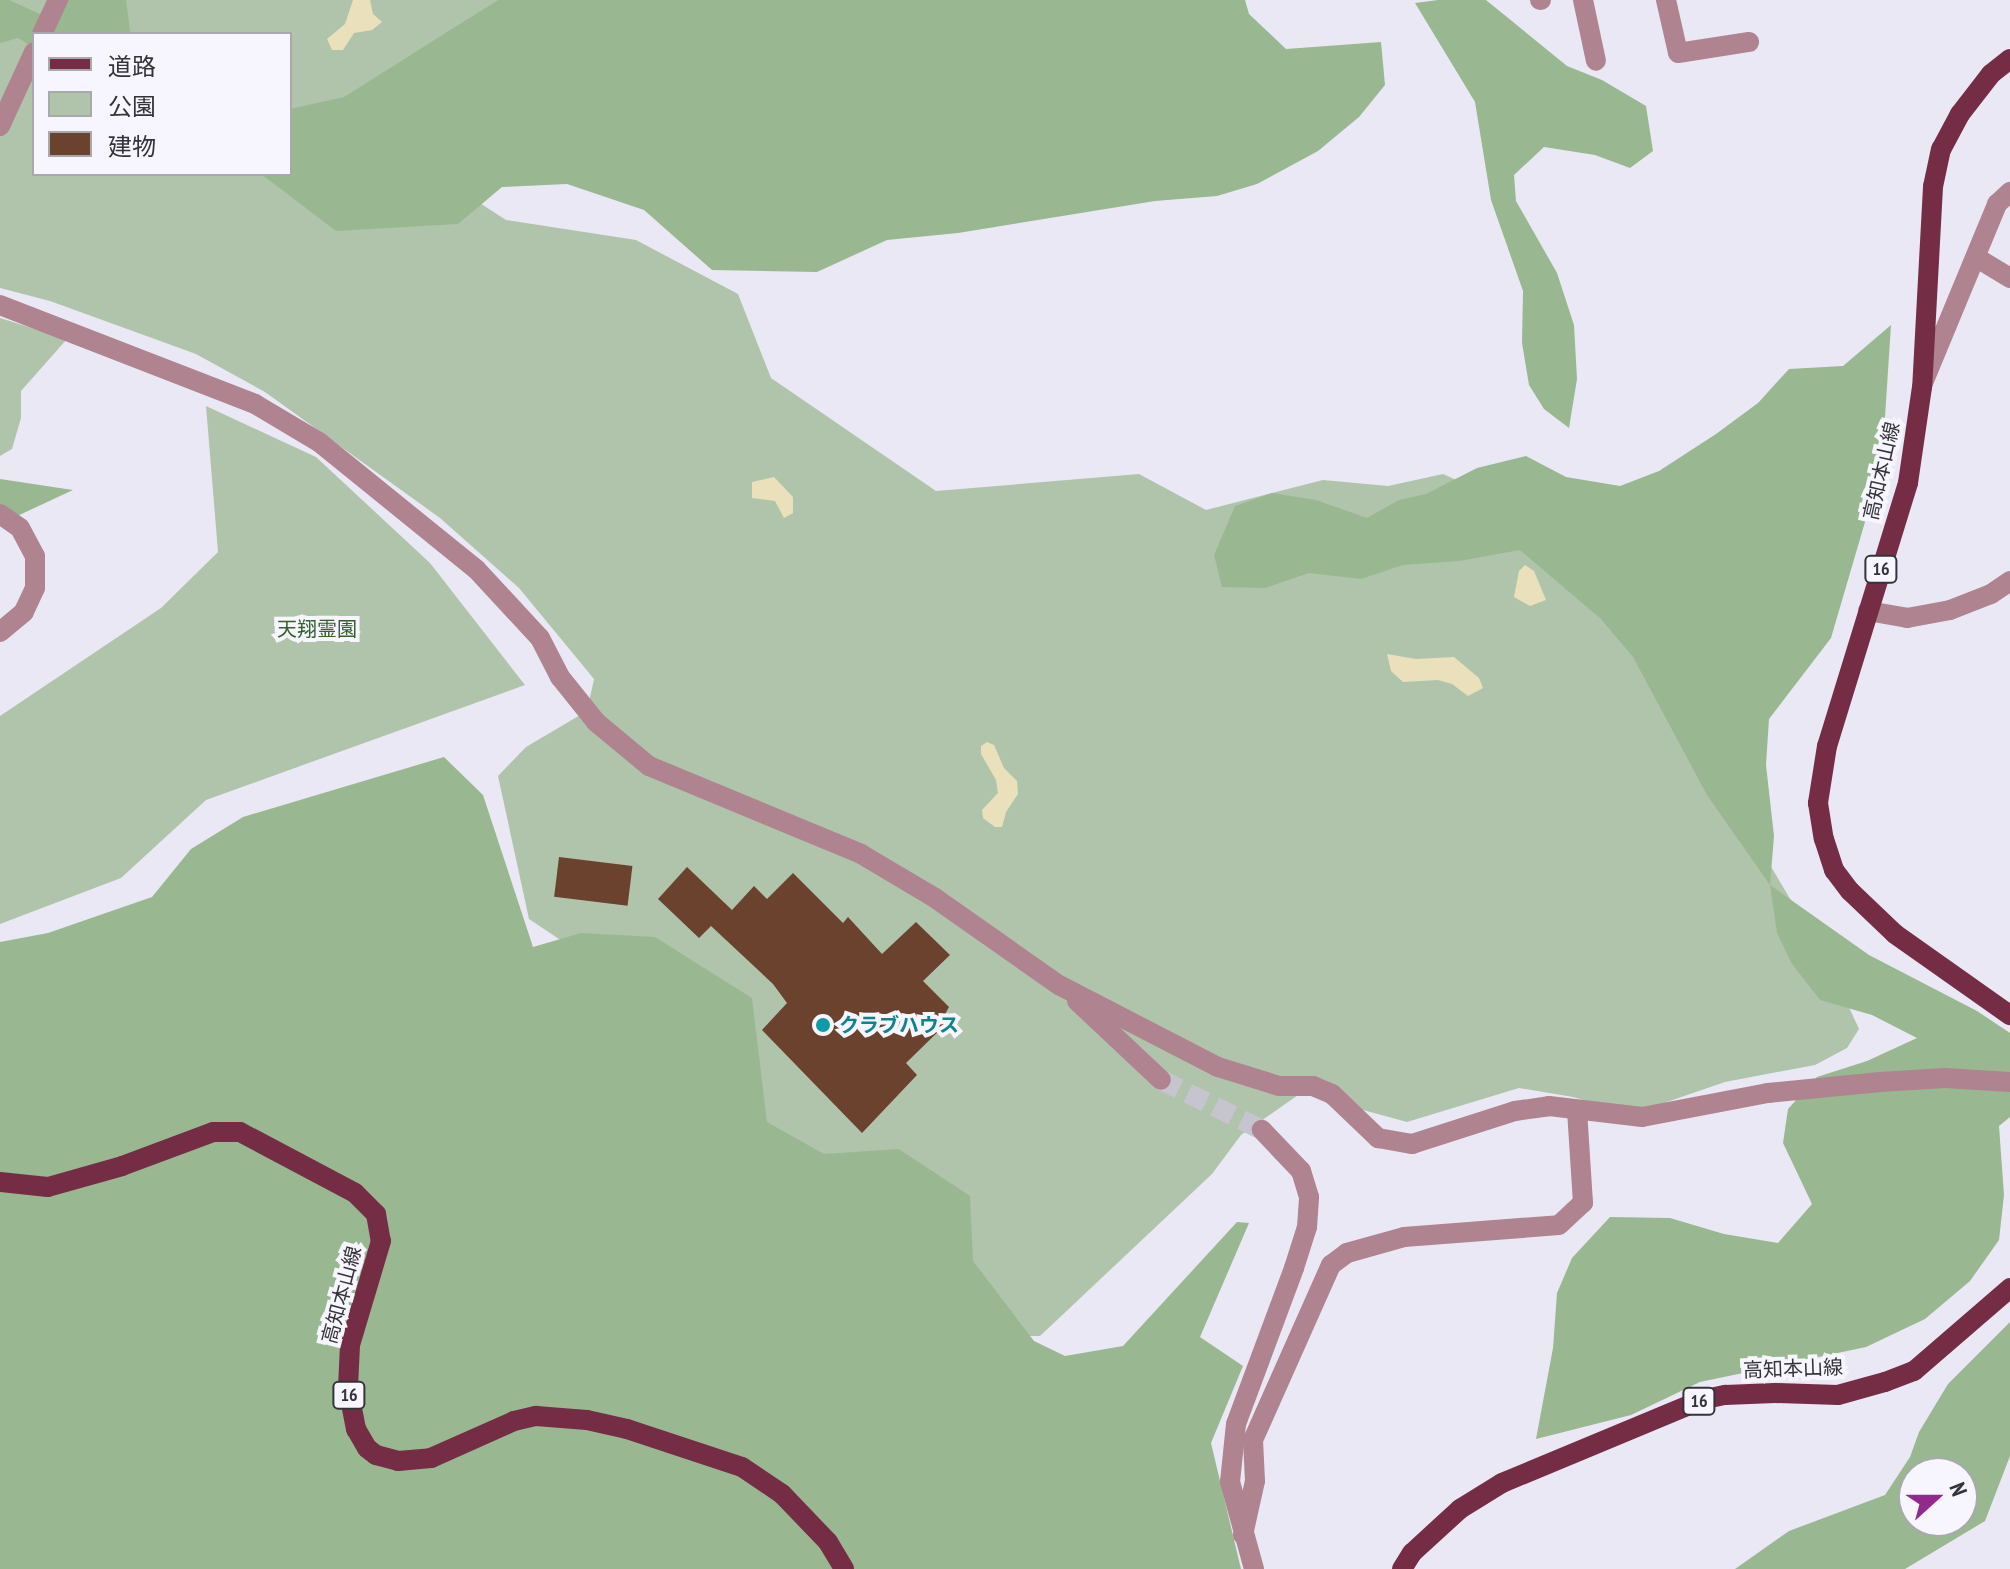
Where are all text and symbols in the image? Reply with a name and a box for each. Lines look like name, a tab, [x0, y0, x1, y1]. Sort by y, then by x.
legend	[32, 32, 292, 176]
text: 道路	[108, 51, 156, 82]
text: 公園	[108, 91, 156, 122]
text: 建物	[108, 131, 156, 162]
street label: 高知本山線	[1859, 420, 1905, 522]
road number: 16	[1863, 555, 1899, 583]
park label: 天翔霊園	[277, 617, 357, 641]
place label: クラブハウス	[839, 1013, 959, 1037]
marker: クラブハウス	[814, 1016, 832, 1034]
street label: 高知本山線	[317, 1244, 367, 1346]
street label: 高知本山線	[1743, 1355, 1843, 1383]
road number: 16	[331, 1381, 367, 1409]
road number: 16	[1681, 1387, 1717, 1415]
north arrow	[1898, 1457, 1978, 1537]
text: N	[1943, 1479, 1974, 1500]

